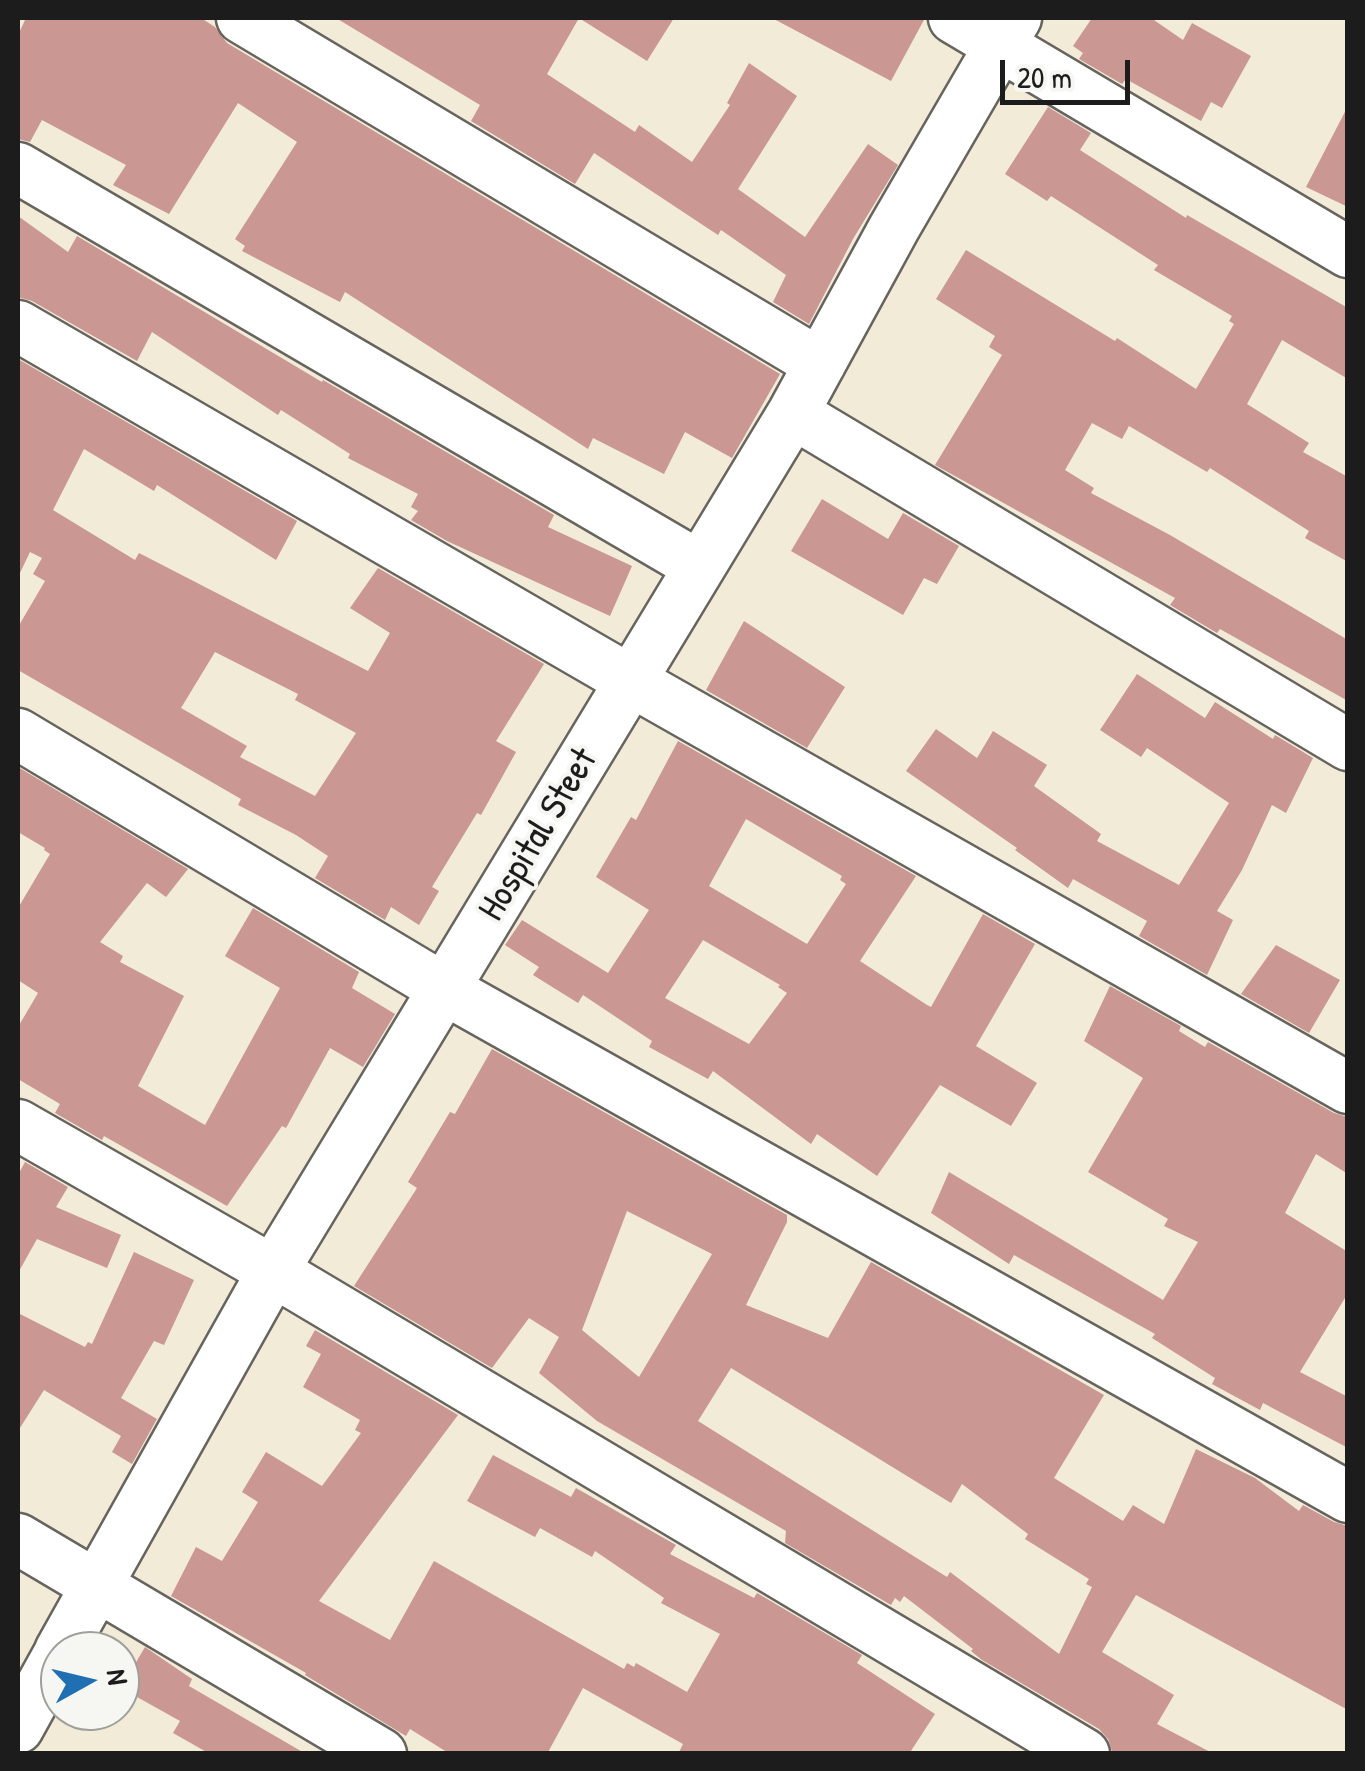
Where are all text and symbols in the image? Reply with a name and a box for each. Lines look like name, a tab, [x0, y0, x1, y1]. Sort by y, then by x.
scale bar	[1005, 40, 1135, 102]
text: 20 m	[1017, 57, 1072, 97]
street label: Hospital Steet	[470, 740, 608, 930]
north arrow	[40, 1631, 140, 1731]
text: N	[98, 1667, 138, 1687]

